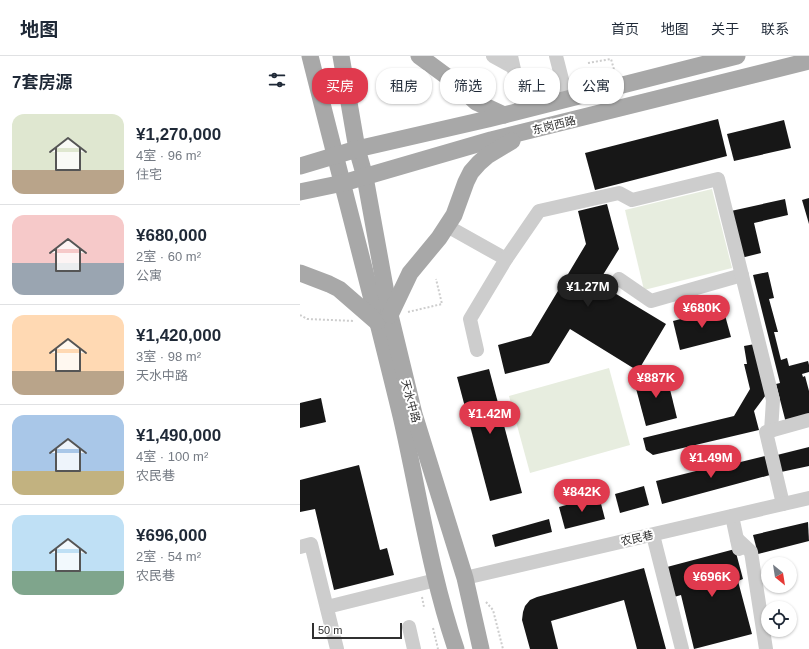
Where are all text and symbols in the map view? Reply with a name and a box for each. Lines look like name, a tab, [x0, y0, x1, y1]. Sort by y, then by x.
text: 地图	[20, 19, 58, 40]
text: 首页	[611, 21, 639, 37]
text: 地图	[661, 21, 689, 37]
text: 关于	[711, 21, 739, 37]
text: 联系	[761, 21, 789, 37]
chip: 买房	[312, 68, 368, 104]
chip: 租房	[376, 68, 432, 104]
chip: 筛选	[440, 68, 496, 104]
chip: 新上	[504, 68, 560, 104]
chip: 公寓	[568, 68, 624, 104]
icon: filters	[266, 69, 288, 91]
text: 7套房源	[12, 73, 72, 92]
street label: 东岗西路	[531, 114, 577, 136]
text: ¥1,270,000	[136, 125, 221, 144]
icon: home	[44, 130, 92, 178]
text: 4室 · 96 m²	[136, 148, 201, 163]
text: 住宅	[136, 167, 162, 182]
text: ¥680,000	[136, 226, 207, 245]
icon: home	[44, 231, 92, 279]
text: 2室 · 60 m²	[136, 249, 201, 264]
text: 公寓	[136, 268, 162, 283]
pin: ¥1.27M	[555, 274, 621, 308]
text: ¥1.27M	[566, 279, 610, 294]
pin: ¥680K	[674, 295, 730, 329]
text: ¥680K	[683, 300, 721, 315]
text: ¥1,420,000	[136, 326, 221, 345]
icon: home	[44, 331, 92, 379]
text: 3室 · 98 m²	[136, 349, 201, 364]
pin: ¥887K	[628, 365, 684, 399]
text: 天水中路	[136, 368, 188, 383]
text: ¥887K	[637, 370, 675, 385]
street label: 天水中路	[400, 378, 422, 424]
pin: ¥1.42M	[457, 401, 523, 435]
text: ¥1.42M	[468, 406, 512, 421]
text: ¥1,490,000	[136, 426, 221, 445]
icon: home	[44, 431, 92, 479]
pin: ¥1.49M	[678, 445, 744, 479]
text: 4室 · 100 m²	[136, 449, 208, 464]
text: ¥1.49M	[689, 450, 733, 465]
text: 农民巷	[136, 468, 175, 483]
pin: ¥842K	[554, 479, 610, 513]
text: ¥842K	[563, 484, 601, 499]
text: ¥696,000	[136, 526, 207, 545]
street label: 农民巷	[620, 528, 654, 548]
icon: home	[44, 531, 92, 579]
text: 2室 · 54 m²	[136, 549, 201, 564]
north arrow	[761, 557, 797, 593]
map controls	[761, 557, 797, 637]
pin: ¥696K	[684, 564, 740, 598]
text: 农民巷	[136, 568, 175, 583]
text: ¥696K	[693, 569, 731, 584]
button: locate	[761, 601, 797, 637]
scale bar	[312, 621, 402, 640]
text: 50 m	[318, 624, 342, 636]

